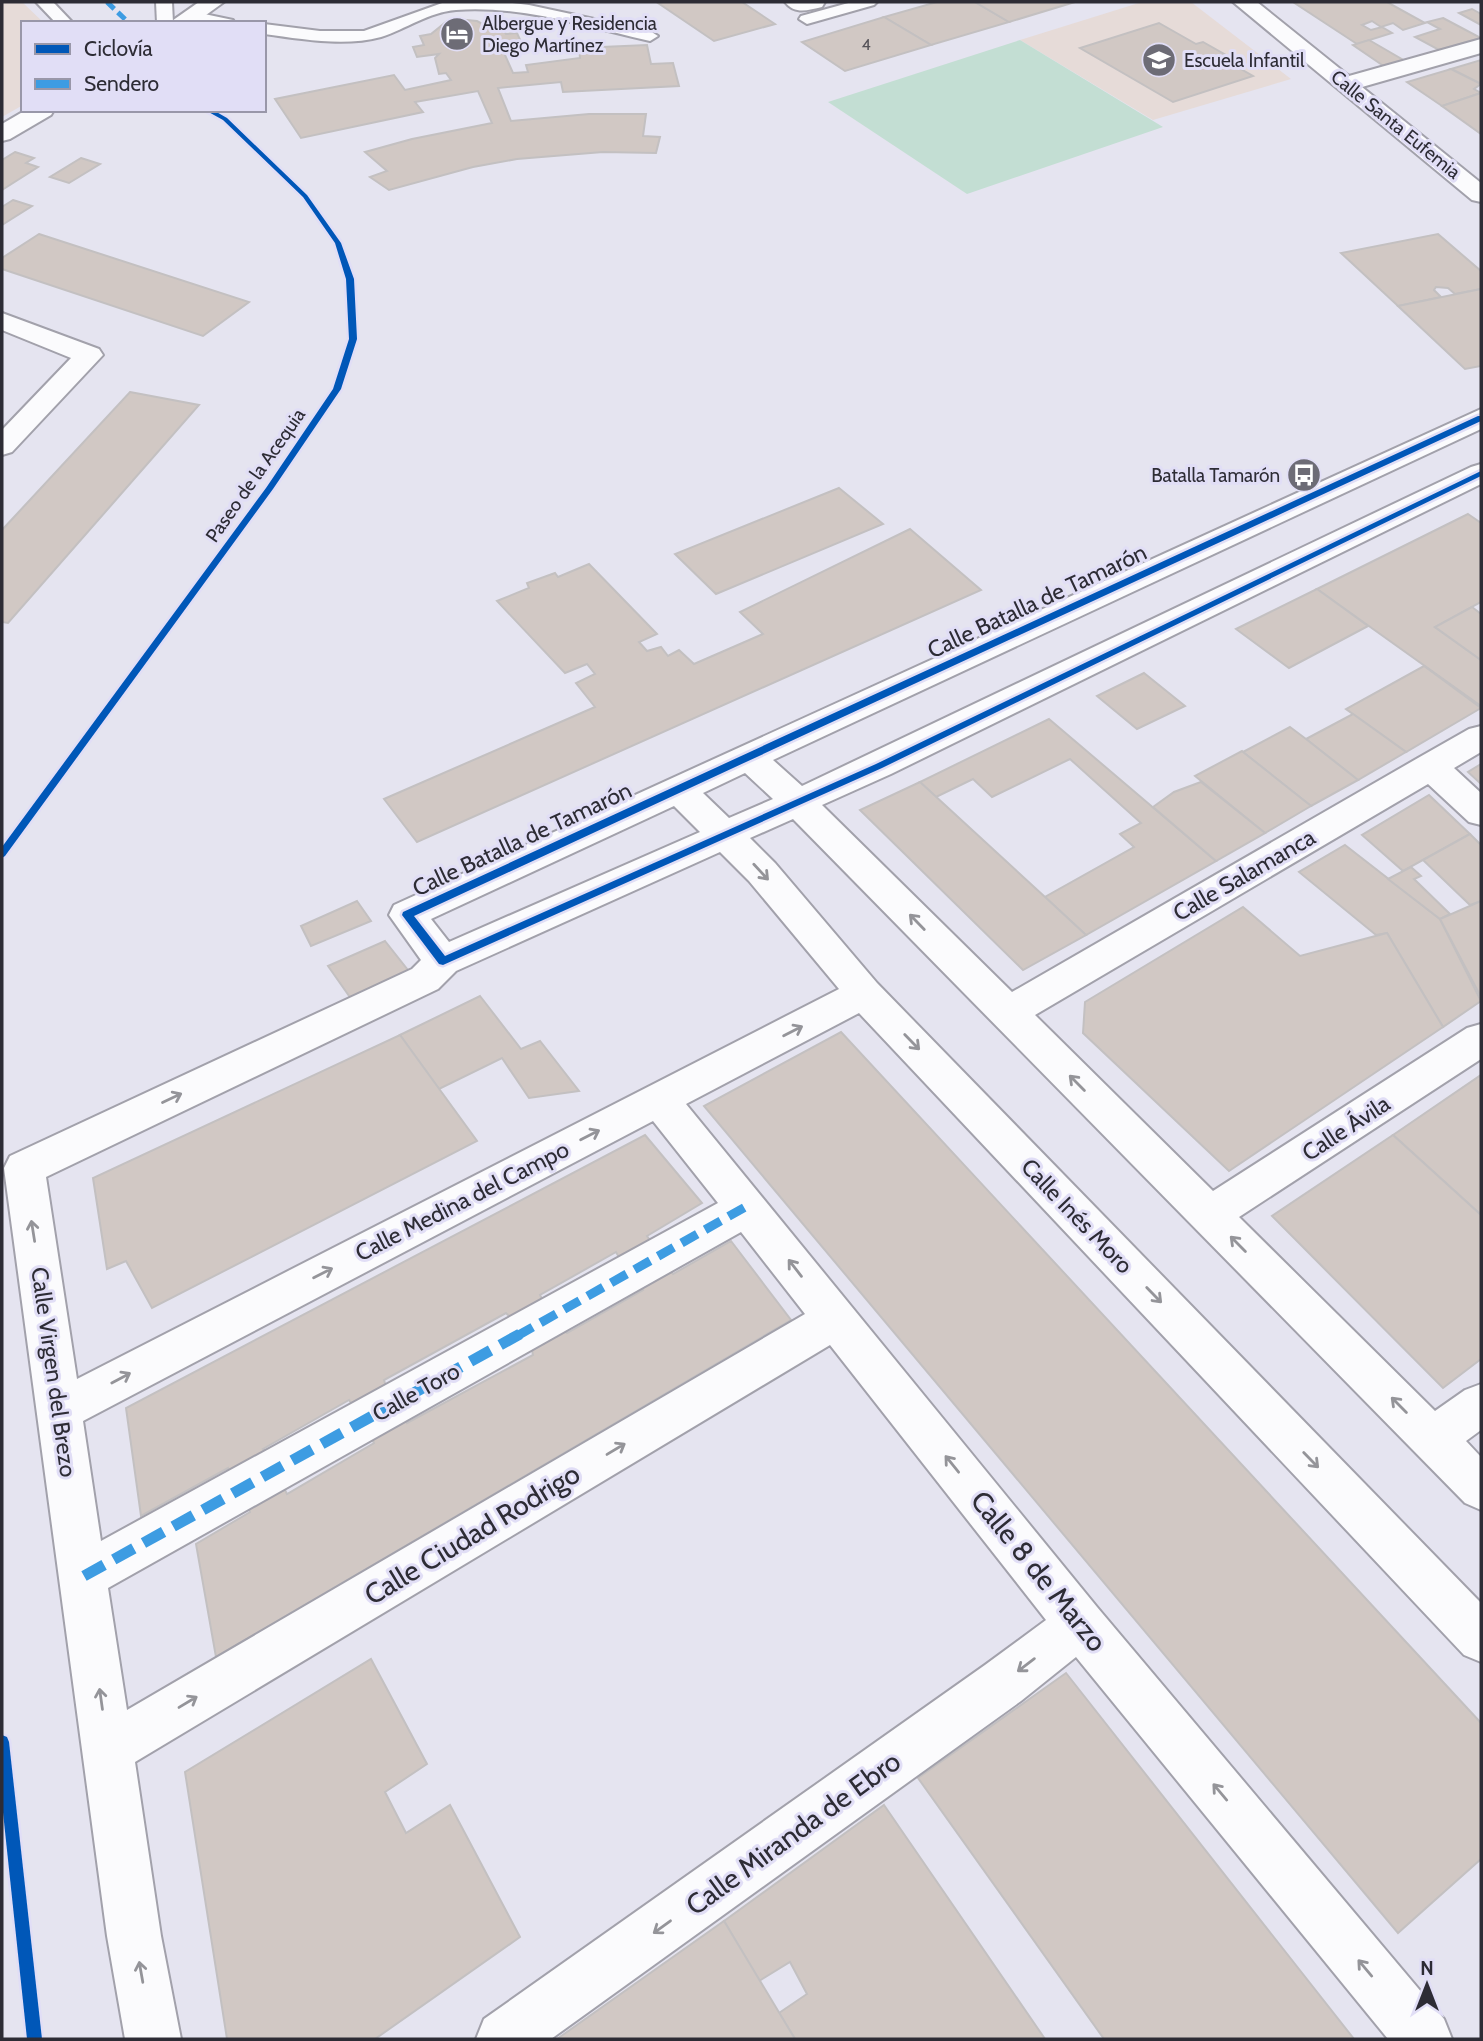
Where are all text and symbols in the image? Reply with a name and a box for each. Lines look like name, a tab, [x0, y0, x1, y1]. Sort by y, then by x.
place label: Albergue y Residencia Diego Martínez	[482, 12, 657, 57]
hotel icon: Albergue y Residencia Diego Martínez	[438, 15, 476, 53]
legend	[21, 21, 266, 112]
house number: 4	[861, 35, 871, 54]
text: Ciclovía	[84, 36, 153, 61]
school or university icon: Escuela Infantil	[1140, 41, 1178, 79]
place label: Escuela Infantil	[1184, 49, 1305, 72]
street label: Calle Santa Eufemia	[1326, 65, 1465, 184]
text: Sendero	[84, 71, 159, 96]
street label: Paseo de la Acequia	[201, 404, 310, 547]
bus stop icon: Batalla Tamarón	[1285, 456, 1323, 494]
place label: Batalla Tamarón	[1151, 464, 1280, 487]
street label: Calle Batalla de Tamarón	[923, 538, 1151, 664]
street label: Calle Batalla de Tamarón	[408, 776, 636, 902]
street label: Calle Salamanca	[1168, 823, 1320, 927]
one-way arrow	[753, 863, 770, 880]
one-way arrow	[909, 913, 926, 930]
one-way arrow	[782, 1023, 802, 1037]
one-way arrow	[903, 1034, 920, 1051]
one-way arrow	[1069, 1075, 1086, 1092]
street label: Calle Ávila	[1296, 1088, 1395, 1167]
one-way arrow	[161, 1091, 182, 1104]
one-way arrow	[579, 1127, 600, 1141]
street label: Calle Medina del Campo	[351, 1135, 573, 1267]
street label: Calle Inés Moro	[1015, 1153, 1139, 1279]
one-way arrow	[27, 1220, 40, 1243]
one-way arrow	[1230, 1236, 1247, 1253]
one-way arrow	[787, 1259, 802, 1277]
street label: Calle Virgen del Brezo	[25, 1265, 83, 1479]
one-way arrow	[312, 1266, 333, 1280]
one-way arrow	[1145, 1287, 1162, 1304]
street label: Calle Toro	[367, 1357, 465, 1427]
one-way arrow	[110, 1371, 131, 1385]
one-way arrow	[1390, 1397, 1407, 1414]
one-way arrow	[605, 1441, 625, 1455]
one-way arrow	[1302, 1451, 1319, 1468]
street label: Calle Ciudad Rodrigo	[358, 1456, 586, 1612]
one-way arrow	[944, 1456, 960, 1474]
street label: Calle 8 de Marzo	[964, 1484, 1114, 1658]
one-way arrow	[1017, 1658, 1036, 1673]
one-way arrow	[94, 1688, 107, 1710]
one-way arrow	[178, 1695, 198, 1709]
street label: Calle Miranda de Ebro	[679, 1744, 907, 1922]
one-way arrow	[1212, 1784, 1228, 1802]
one-way arrow	[653, 1919, 672, 1934]
north arrow	[1392, 1950, 1462, 2020]
text: N	[1420, 1957, 1434, 1980]
one-way arrow	[1357, 1959, 1373, 1977]
one-way arrow	[134, 1961, 147, 1984]

